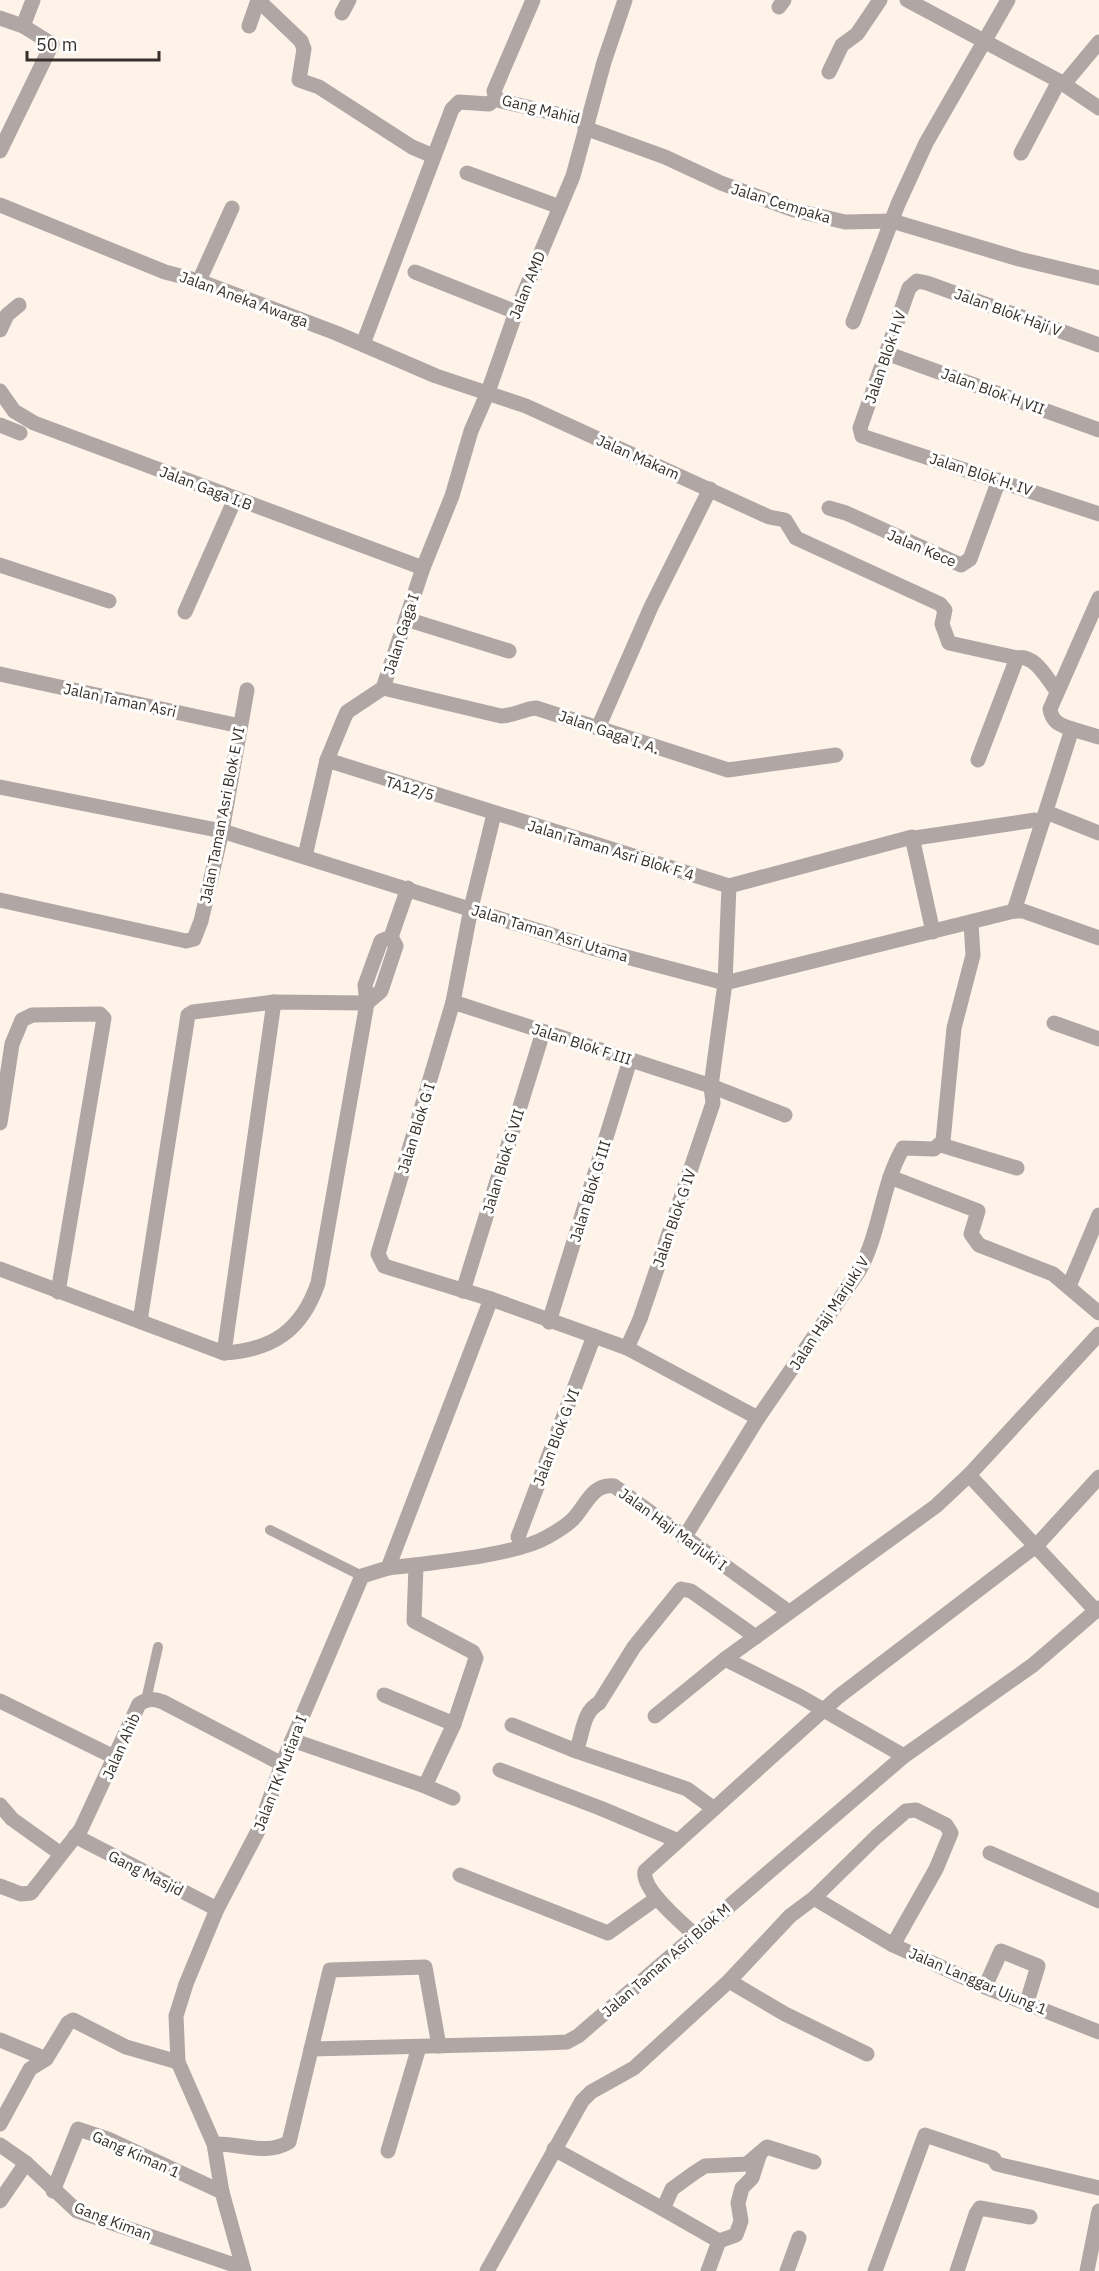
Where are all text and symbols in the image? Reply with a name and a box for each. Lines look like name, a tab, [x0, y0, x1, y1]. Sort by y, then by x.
scale bar	[27, 24, 159, 62]
text: 50 m	[36, 33, 78, 56]
street label: Gang Mahid	[500, 90, 582, 128]
street label: Jalan Cempaka	[729, 179, 833, 227]
street label: Jalan AMD	[505, 248, 549, 322]
street label: Jalan Aneka Awarga	[177, 267, 311, 331]
street label: Jalan Blok Haji V	[952, 284, 1064, 340]
street label: Jalan Blok H V	[860, 308, 910, 406]
street label: Jalan Blok H VII	[939, 363, 1047, 419]
street label: Jalan Makam	[594, 430, 682, 484]
street label: Jalan Blok H. IV	[927, 448, 1035, 500]
street label: Jalan Gaga I.B	[157, 462, 255, 514]
street label: Jalan Kece	[885, 525, 959, 571]
street label: Jalan Gaga I	[379, 591, 423, 677]
street label: Jalan Taman Asri	[62, 679, 178, 721]
street label: Jalan Gaga I. A.	[556, 706, 662, 758]
street label: Jalan Taman Asri Blok E VI	[196, 725, 248, 905]
street label: TA12/5	[383, 772, 437, 804]
street label: Jalan Taman Asri Blok F 4	[526, 816, 696, 884]
street label: Jalan Taman Asri Utama	[469, 900, 631, 966]
street label: Jalan Blok F III	[530, 1019, 634, 1069]
street label: Jalan Blok G I	[393, 1081, 439, 1175]
street label: Jalan Blok G VII	[478, 1106, 528, 1216]
street label: Jalan Blok G III	[565, 1138, 615, 1244]
street label: Jalan Blok G IV	[648, 1166, 700, 1270]
street label: Jalan Haji Marjuki V	[785, 1253, 873, 1373]
street label: Jalan Blok G VI	[529, 1386, 583, 1488]
street label: Jalan Haji Marjuki I	[615, 1484, 731, 1574]
street label: Jalan Ahib	[98, 1710, 144, 1782]
street label: Jalan TK Mutiara I	[249, 1713, 311, 1833]
street label: Gang Masjid	[105, 1846, 187, 1900]
street label: Jalan Taman Asri Blok M	[598, 1899, 734, 2021]
street label: Jalan Langgar Ujung 1	[906, 1943, 1050, 2019]
street label: Gang Kiman 1	[89, 2126, 183, 2182]
street label: Gang Kiman	[72, 2198, 154, 2244]

